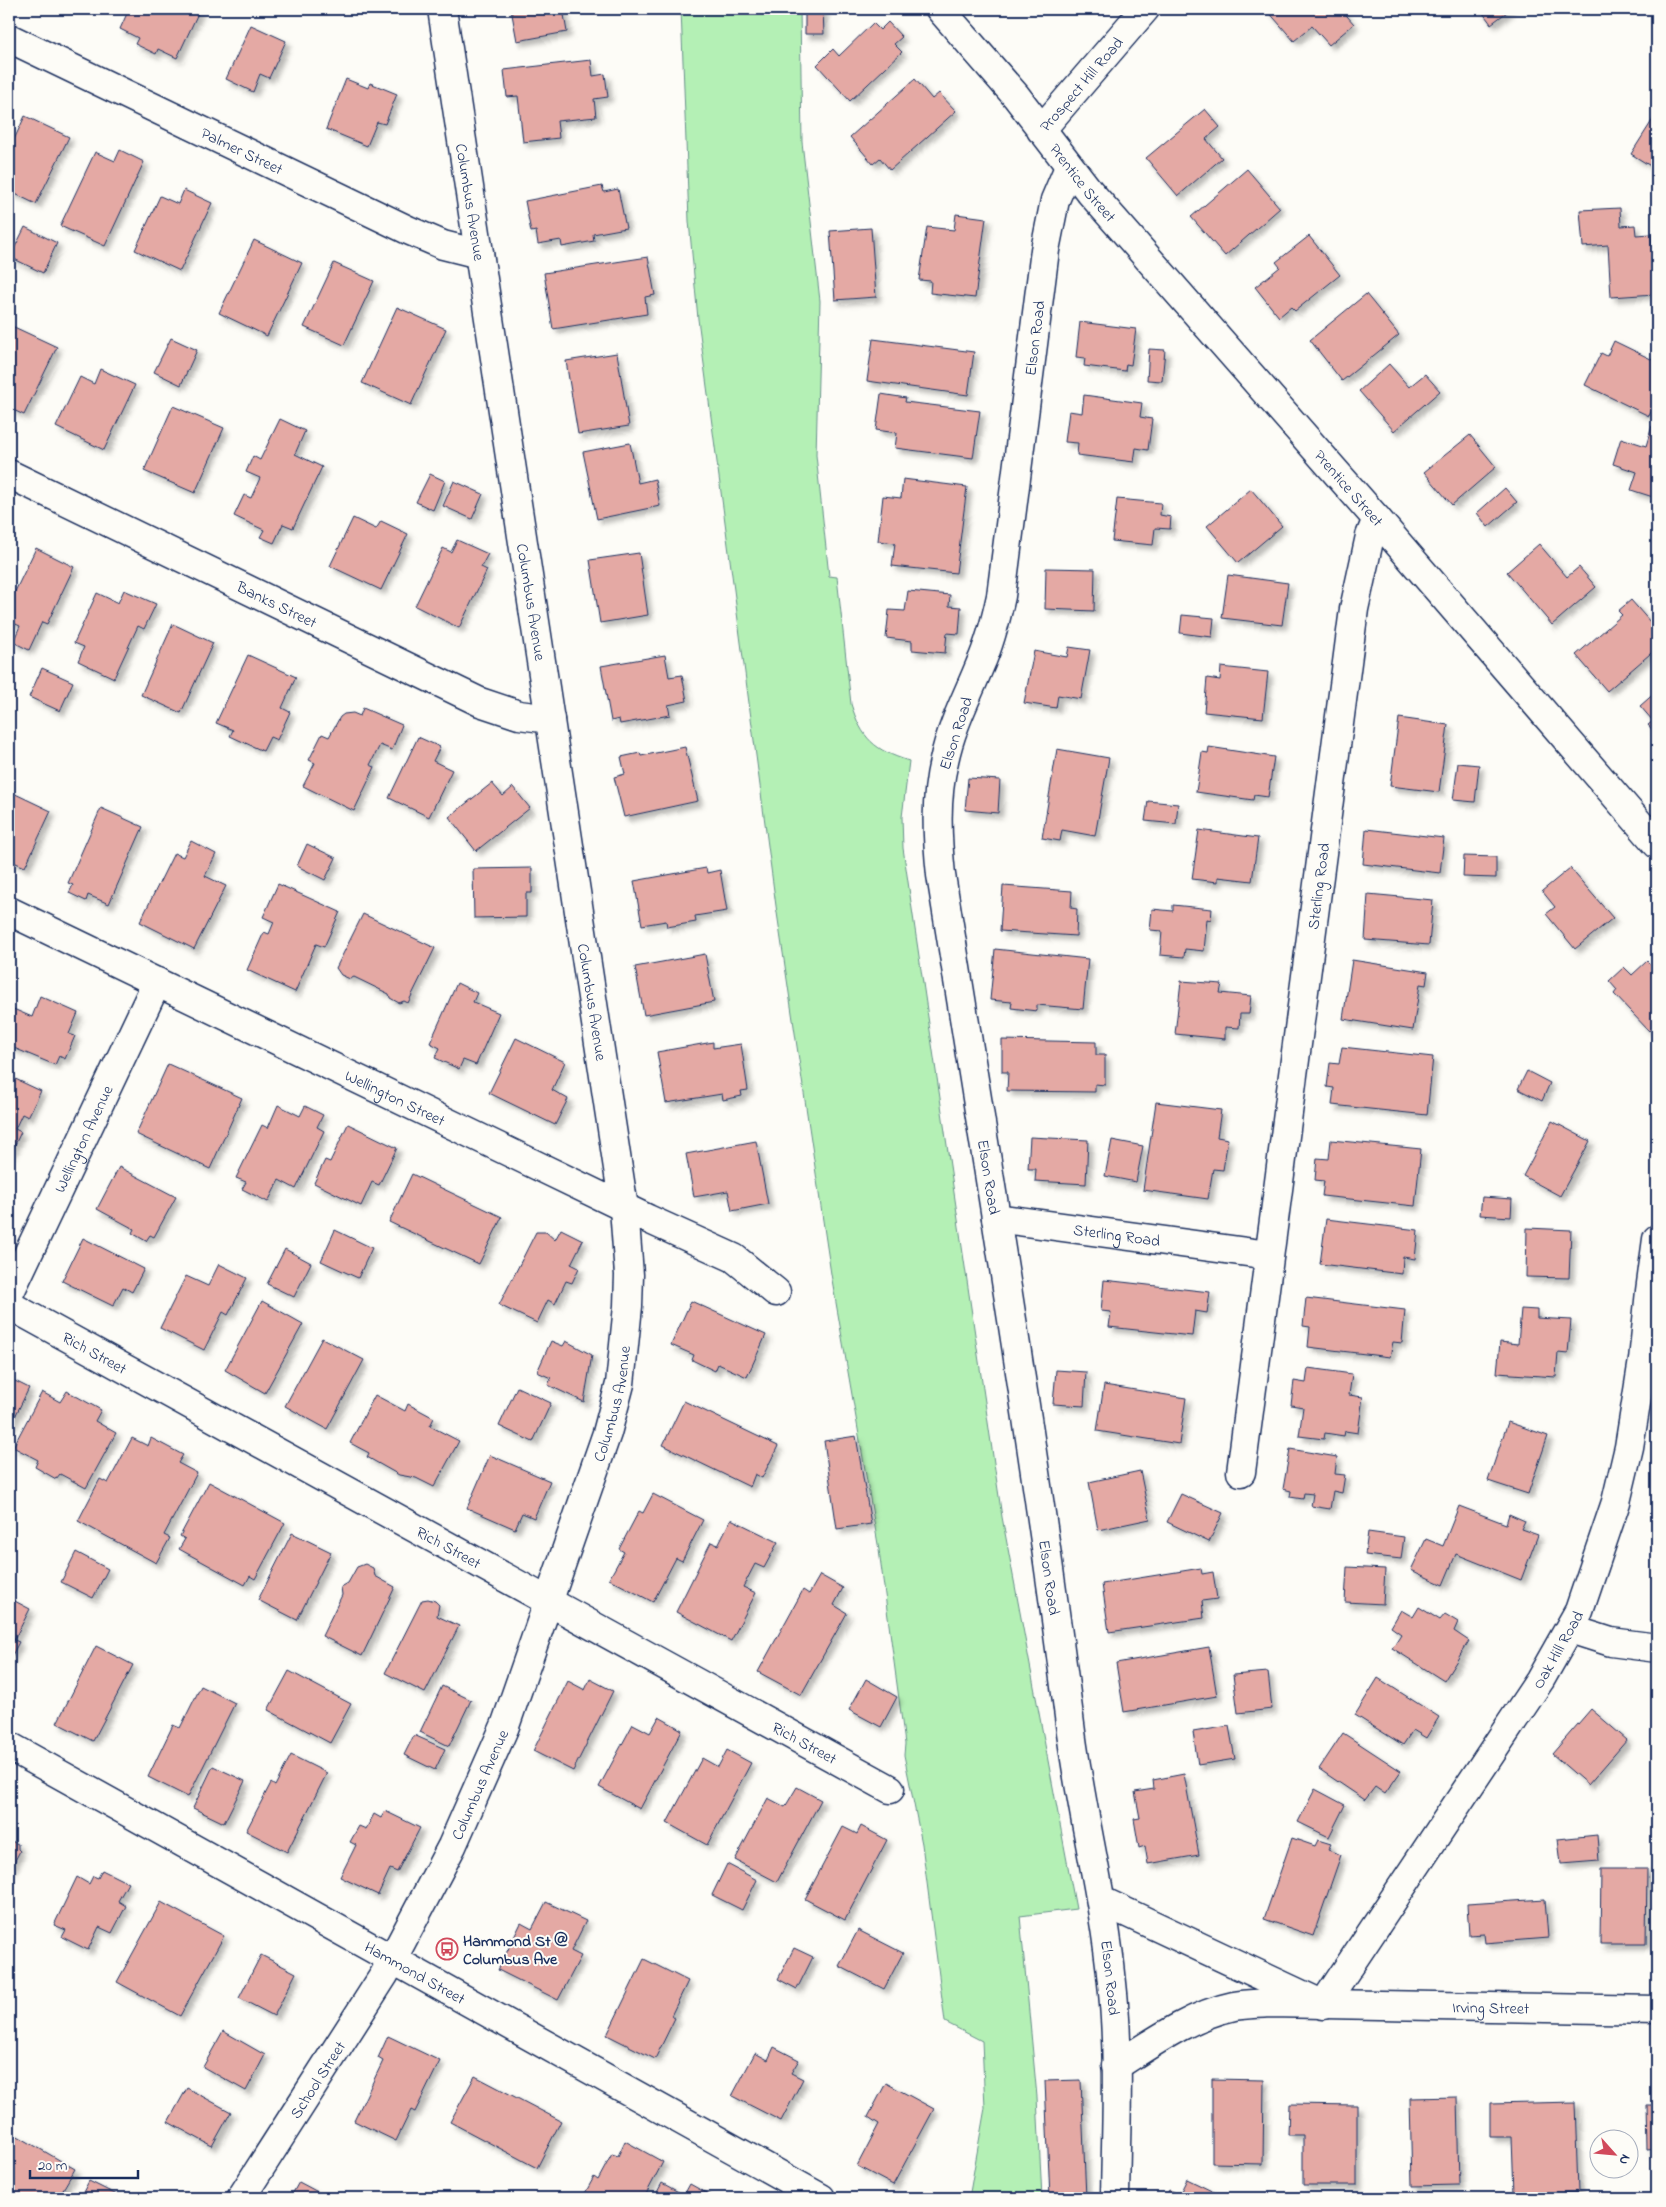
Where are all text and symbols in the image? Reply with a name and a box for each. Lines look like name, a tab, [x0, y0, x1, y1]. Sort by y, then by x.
street label: Prospect Hill Road	[1035, 32, 1130, 138]
street label: Palmer Street	[196, 122, 287, 182]
street label: Prentice Street	[1043, 139, 1122, 229]
street label: Columbus Avenue	[448, 142, 490, 263]
street label: Elson Road	[1019, 299, 1052, 377]
street label: Prentice Street	[1307, 445, 1389, 533]
street label: Columbus Avenue	[509, 542, 551, 663]
street label: Banks Street	[231, 575, 321, 636]
street label: Elson Road	[934, 694, 980, 773]
street label: Sterling Road	[1302, 841, 1337, 931]
street label: Columbus Avenue	[570, 942, 612, 1063]
street label: Wellington Street	[340, 1065, 449, 1134]
street label: Wellington Avenue	[49, 1081, 121, 1197]
street label: Elson Road	[970, 1138, 1005, 1216]
street label: Sterling Road	[1072, 1219, 1162, 1254]
street label: Rich Street	[57, 1326, 131, 1382]
street label: Columbus Avenue	[588, 1344, 638, 1465]
street label: Rich Street	[411, 1521, 485, 1576]
street label: Elson Road	[1031, 1539, 1065, 1617]
street label: Oak Hill Road	[1527, 1607, 1591, 1695]
street label: Rich Street	[767, 1716, 841, 1772]
street label: Columbus Avenue	[446, 1725, 516, 1844]
place label: Hammond St @ Columbus Ave	[463, 1930, 568, 1972]
street label: Hammond Street	[359, 1936, 470, 2012]
bus stop icon: Hammond St @ Columbus Ave	[435, 1937, 459, 1961]
street label: Elson Road	[1093, 1939, 1125, 2016]
street label: Irving Street	[1452, 1996, 1530, 2022]
street label: School Street	[285, 2036, 353, 2124]
north arrow	[1588, 2130, 1638, 2180]
scale bar	[30, 2147, 138, 2179]
text: N	[1613, 2150, 1636, 2168]
text: 20 m	[38, 2155, 68, 2177]

